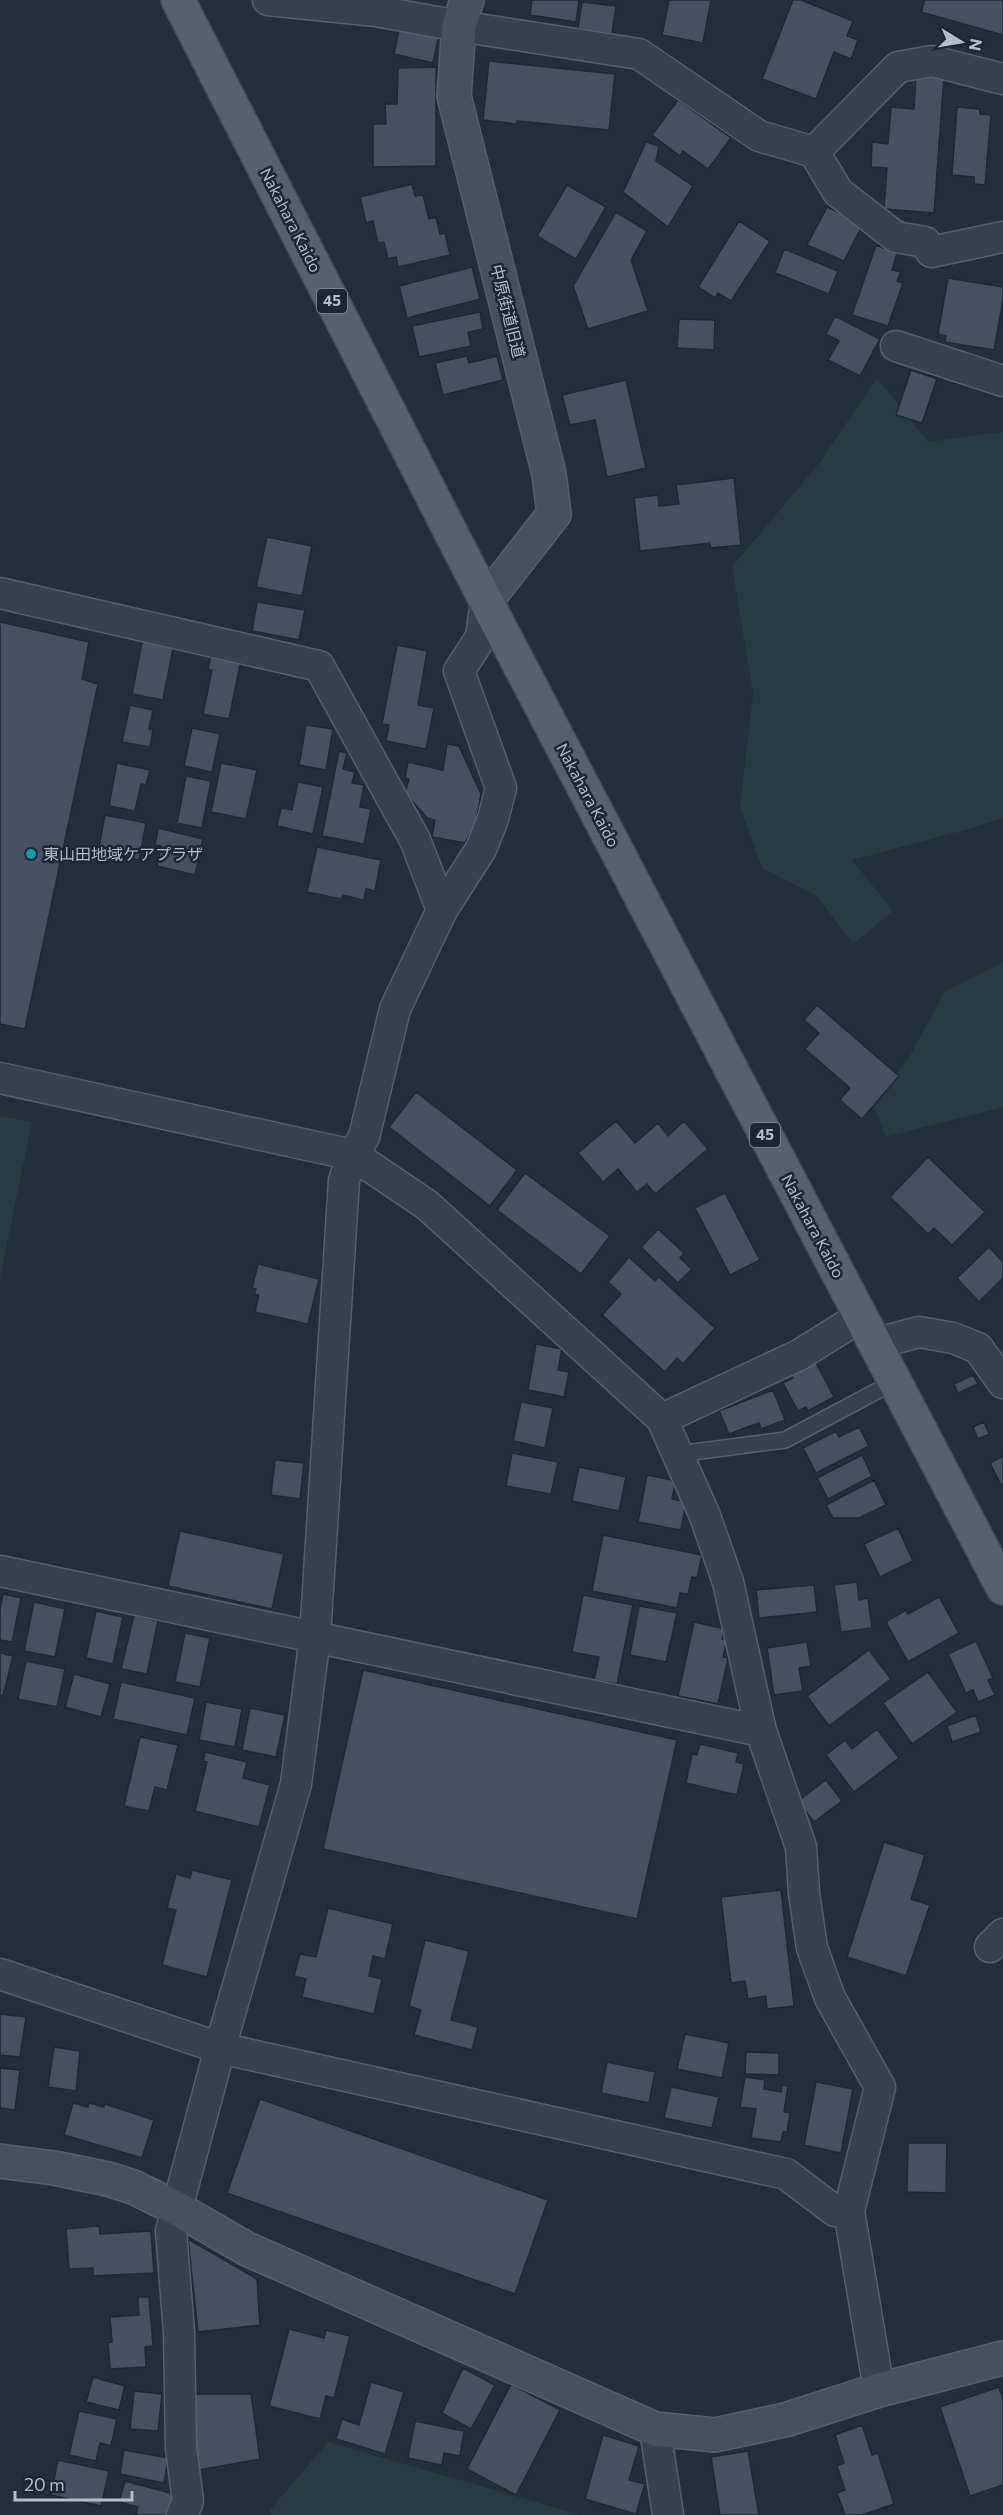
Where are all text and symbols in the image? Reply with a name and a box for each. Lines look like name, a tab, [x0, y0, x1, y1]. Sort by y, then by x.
north arrow	[931, 12, 991, 72]
text: N	[966, 37, 987, 53]
street label: Nakahara Kaido	[257, 164, 326, 275]
street label: 中原街道旧道	[488, 262, 529, 360]
road number: 45	[317, 289, 347, 313]
street label: Nakahara Kaido	[553, 740, 624, 850]
place label: 東山田地域ケアプラザ	[43, 844, 203, 863]
marker: 東山田地域ケアプラザ	[24, 847, 38, 861]
road number: 45	[750, 1123, 780, 1147]
street label: Nakahara Kaido	[778, 1171, 849, 1281]
scale bar	[15, 2464, 132, 2502]
text: 20 m	[24, 2473, 65, 2495]

